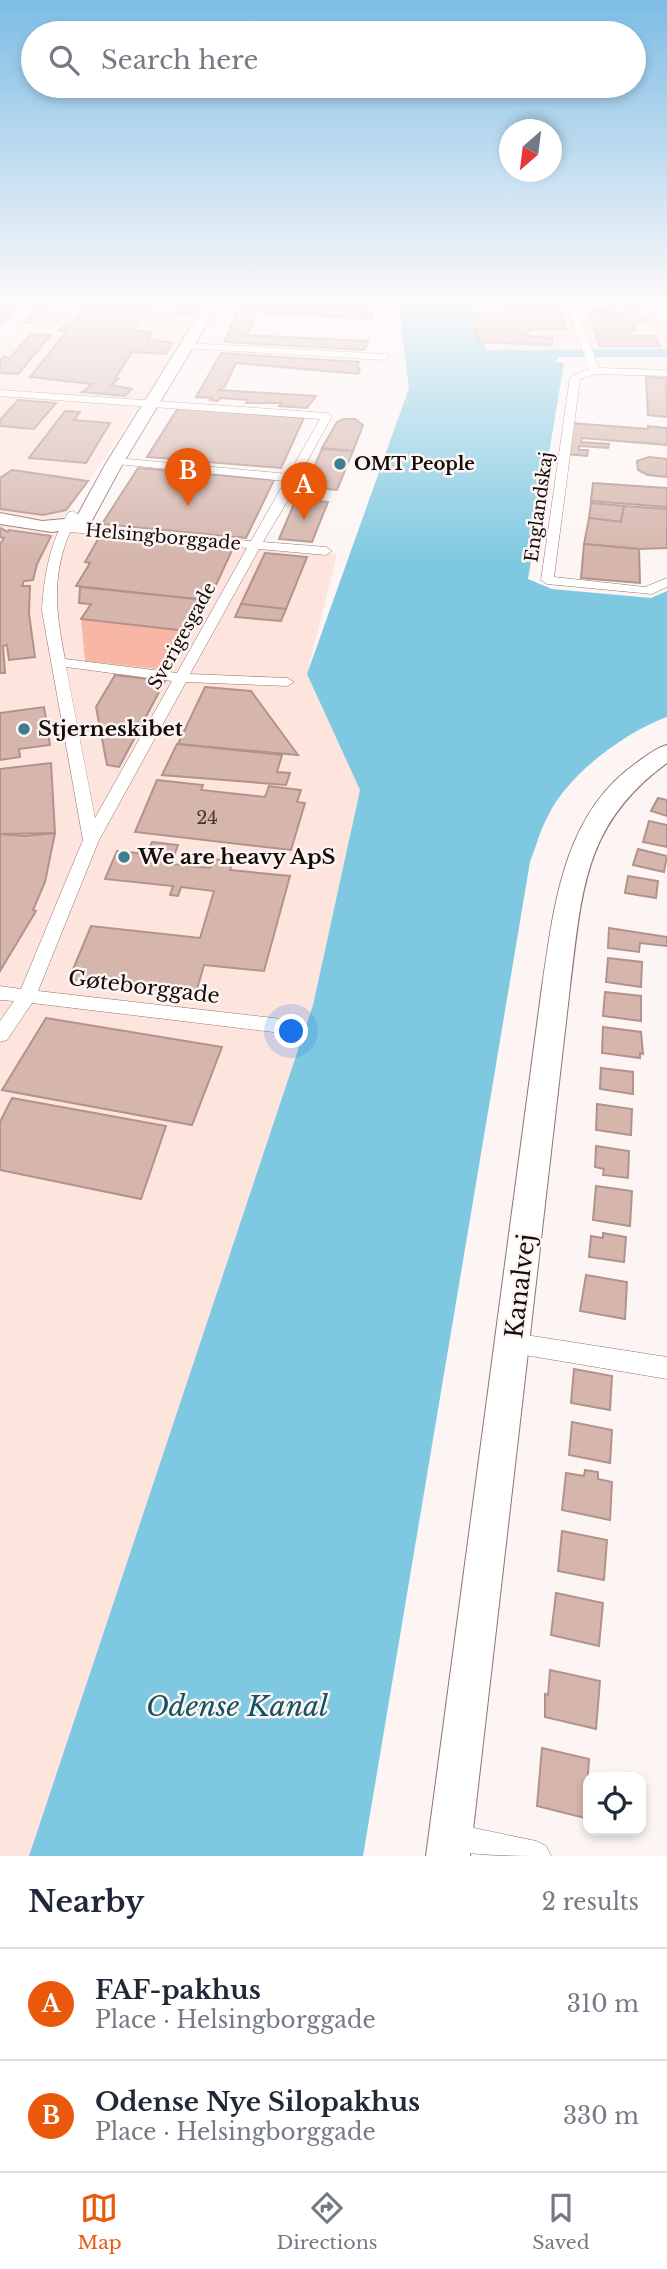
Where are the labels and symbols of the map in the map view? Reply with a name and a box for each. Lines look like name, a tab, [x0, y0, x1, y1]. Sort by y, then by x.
north arrow	[499, 119, 562, 182]
pin: B	[165, 448, 211, 506]
street label: Englandskaj	[520, 450, 558, 564]
place label: OMT People	[354, 453, 475, 475]
marker: OMT People	[332, 456, 348, 472]
pin: A	[281, 462, 327, 520]
street label: Helsingborggade	[84, 519, 242, 555]
street label: Sverigesgade	[143, 578, 221, 694]
place label: Stjerneskibet	[38, 716, 183, 742]
marker: Stjerneskibet	[16, 721, 32, 737]
house number: 24	[196, 807, 218, 829]
place label: We are heavy ApS	[137, 844, 335, 870]
marker: We are heavy ApS	[116, 849, 132, 865]
street label: Gøteborggade	[67, 965, 221, 1009]
your location	[274, 1014, 308, 1048]
street label: Kanalvej	[499, 1232, 541, 1340]
water label: Odense Kanal	[146, 1689, 328, 1724]

